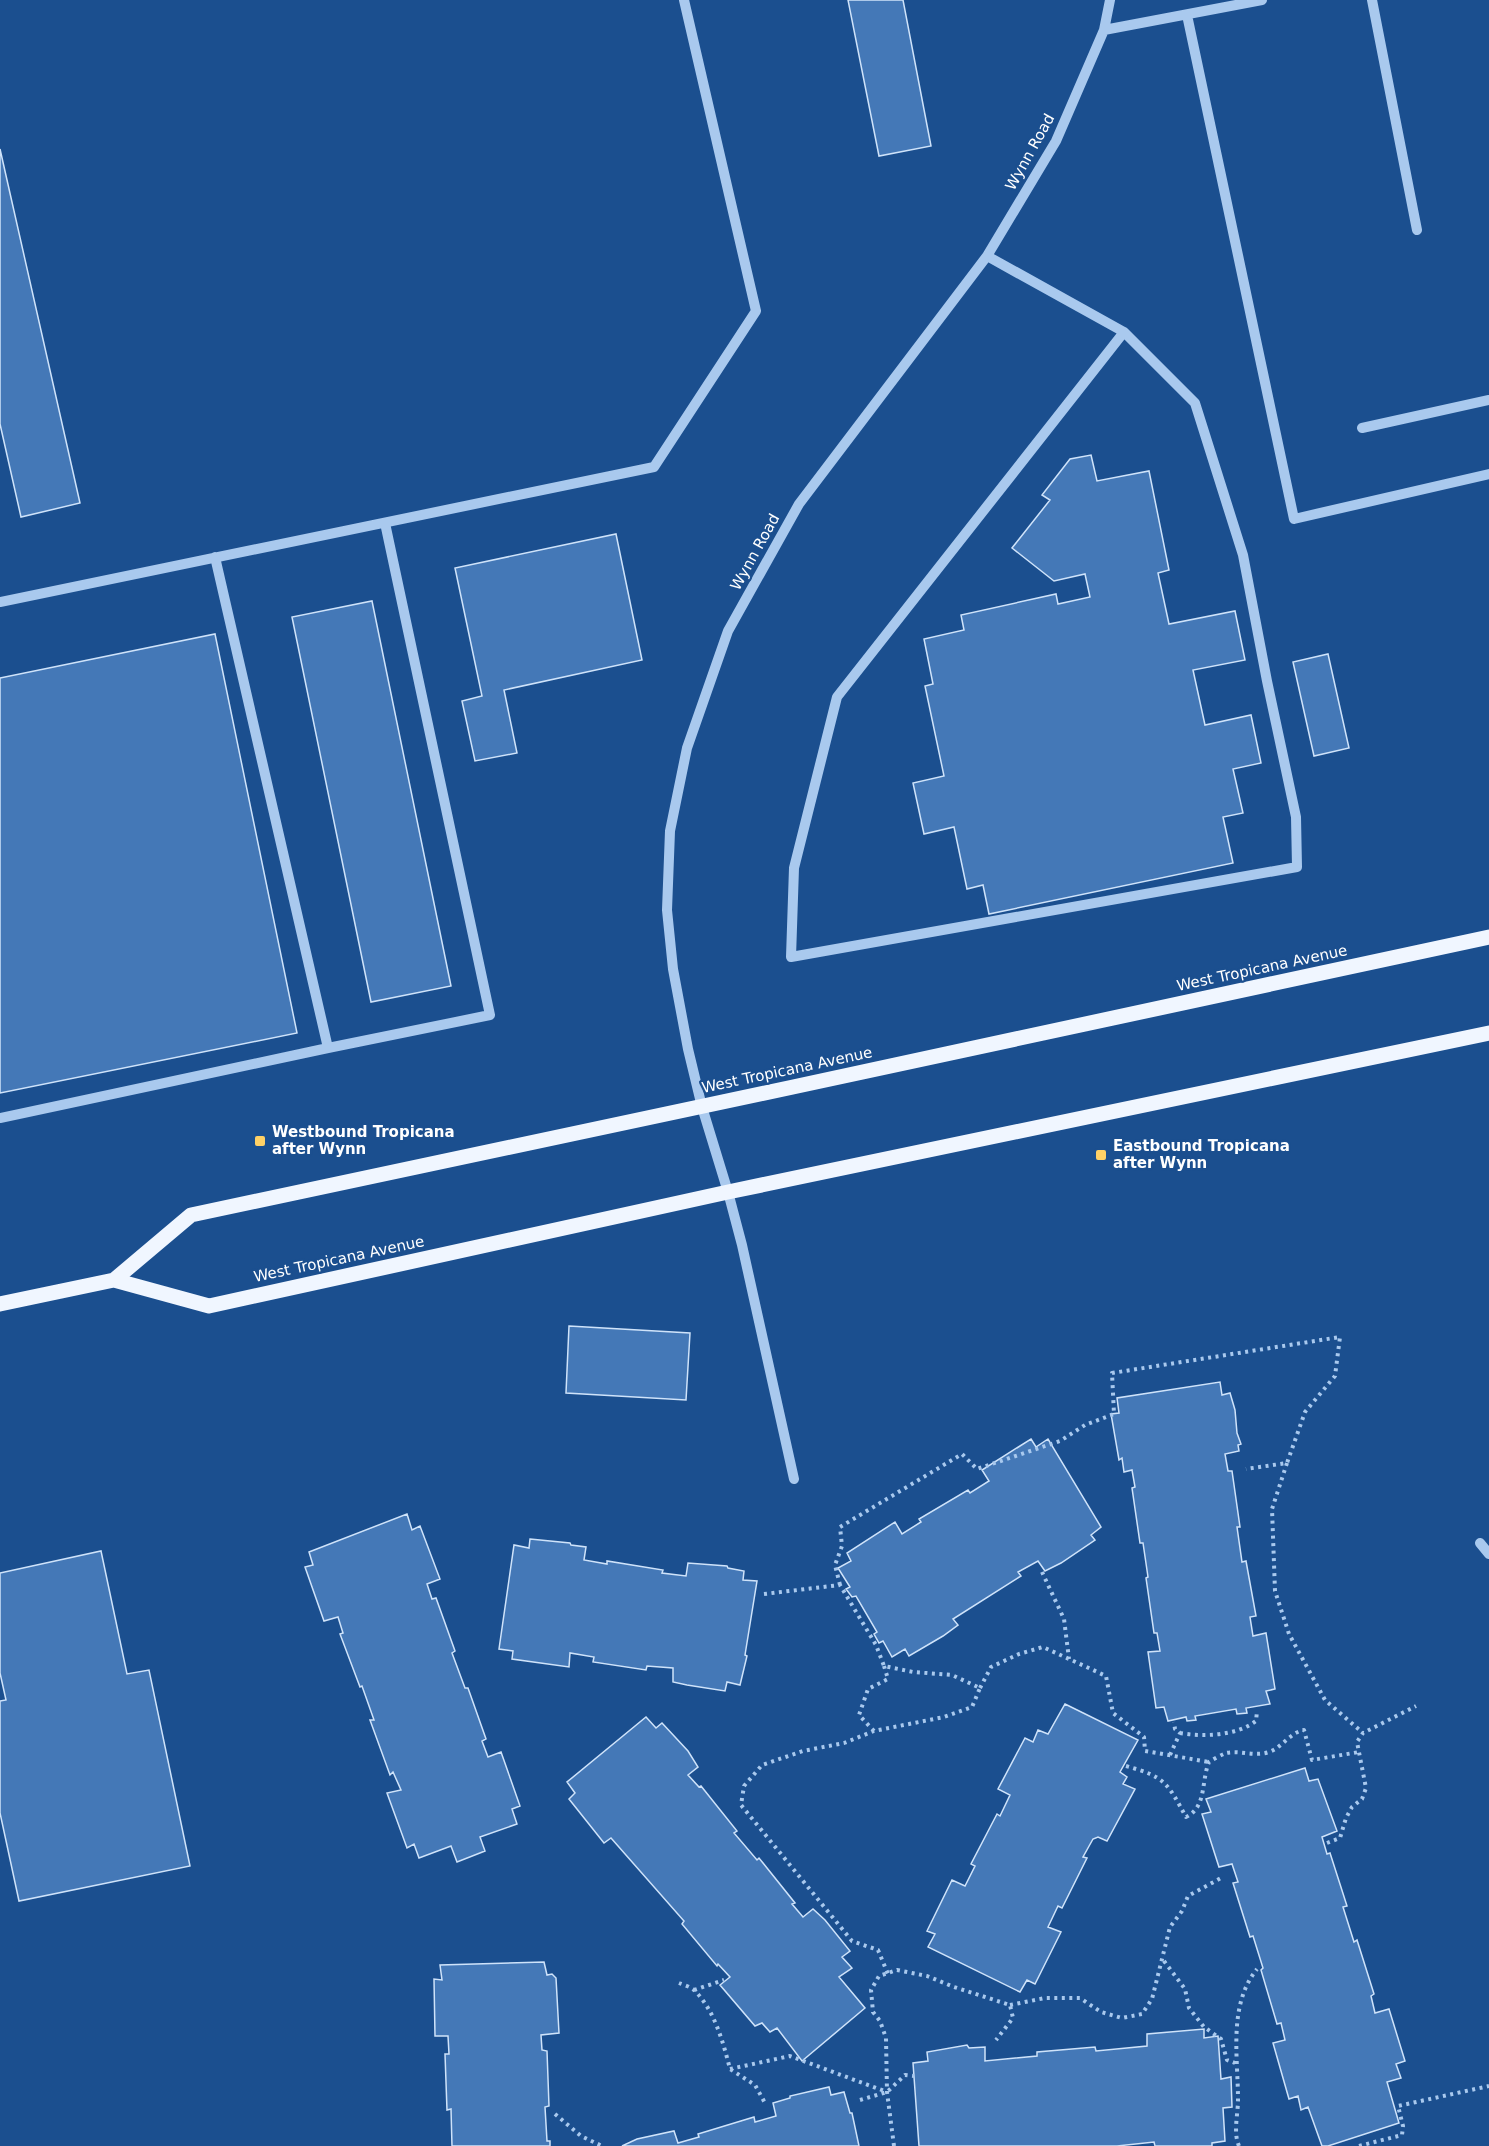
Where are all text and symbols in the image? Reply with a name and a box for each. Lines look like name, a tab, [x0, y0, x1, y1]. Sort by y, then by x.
street label: Wynn Road	[1002, 111, 1058, 193]
street label: Wynn Road	[727, 511, 783, 593]
street label: West Tropicana Avenue	[1175, 941, 1349, 995]
street label: West Tropicana Avenue	[700, 1043, 874, 1097]
place label: Westbound Tropicana after Wynn	[272, 1123, 455, 1158]
marker: Westbound Tropicana after Wynn	[253, 1134, 267, 1148]
place label: Eastbound Tropicana after Wynn	[1113, 1137, 1290, 1172]
marker: Eastbound Tropicana after Wynn	[1094, 1148, 1108, 1162]
street label: West Tropicana Avenue	[252, 1232, 426, 1286]

